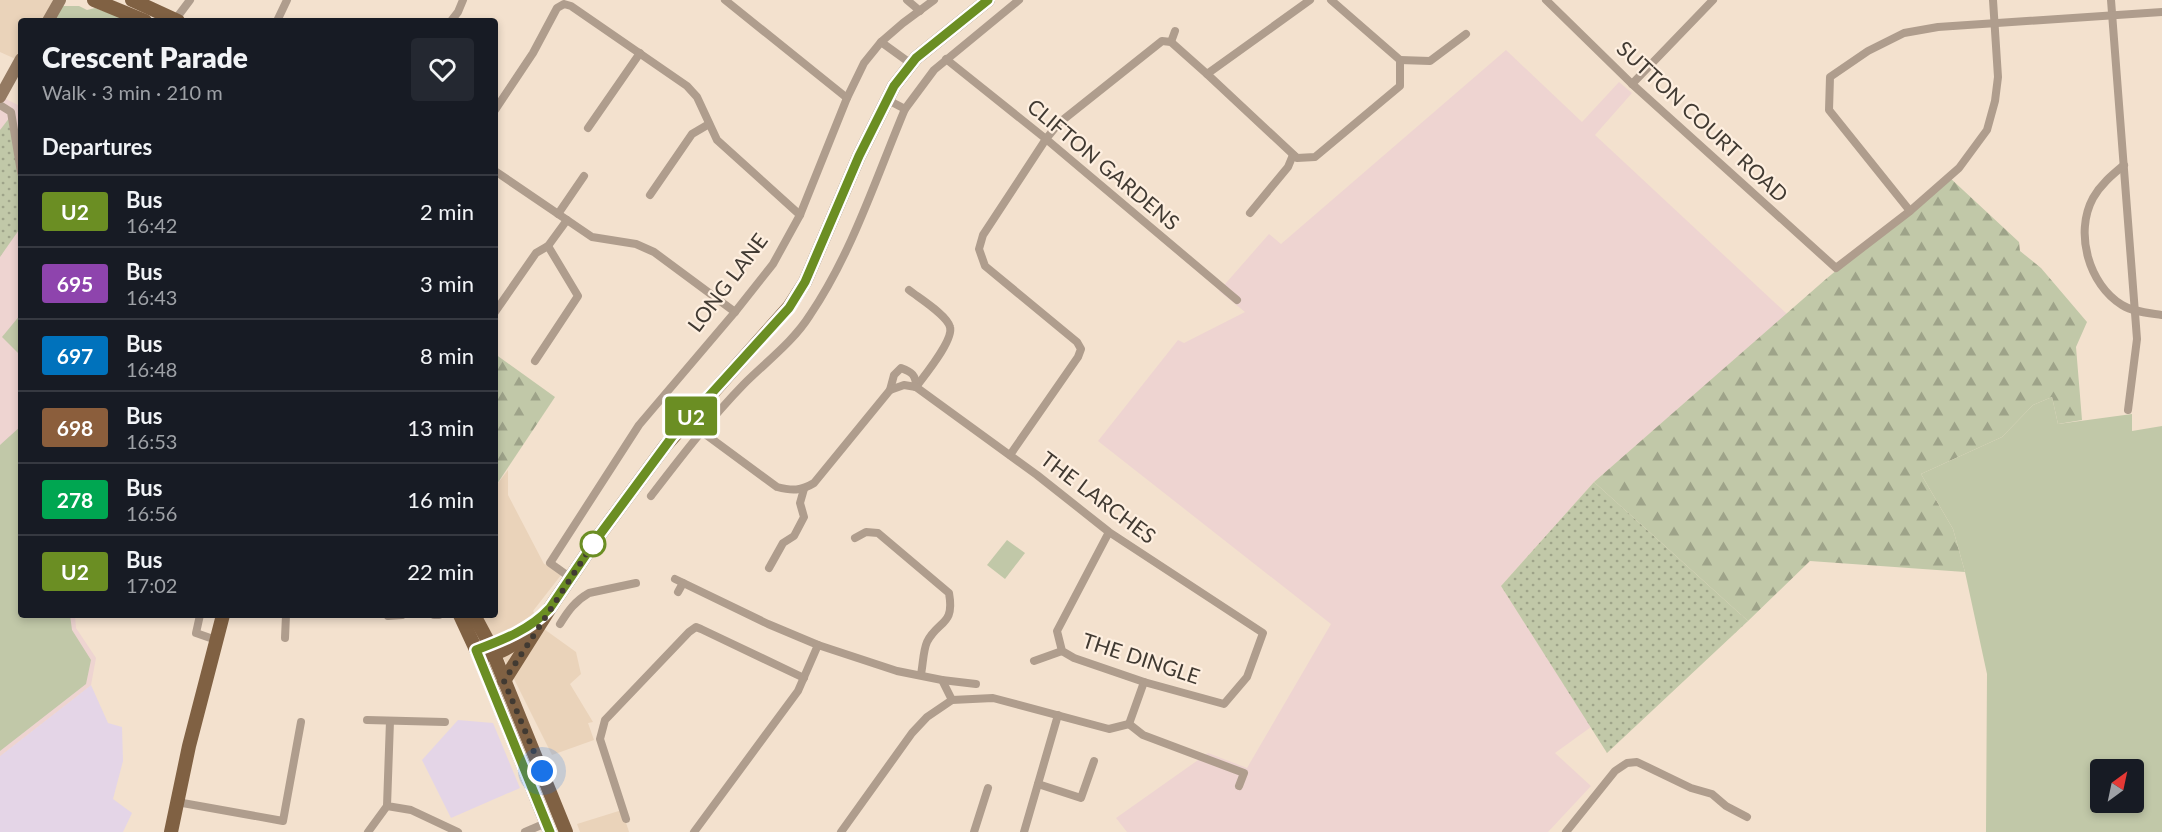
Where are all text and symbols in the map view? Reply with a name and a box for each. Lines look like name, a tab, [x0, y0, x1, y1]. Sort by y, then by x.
street label: SUTTON COURT ROAD	[1612, 35, 1794, 207]
button: heart	[411, 38, 474, 101]
text: Crescent Parade	[42, 40, 248, 74]
text: Walk · 3 min · 210 m	[42, 80, 223, 104]
street label: CLIFTON GARDENS	[1023, 93, 1185, 235]
text: Departures	[42, 133, 152, 160]
text: Bus	[126, 186, 162, 213]
text: 2 min	[420, 198, 474, 225]
text: U2	[61, 199, 89, 224]
text: 16:42	[126, 213, 177, 237]
street label: LONG LANE	[682, 228, 772, 336]
text: Bus	[126, 258, 162, 285]
text: 3 min	[420, 270, 474, 297]
text: 695	[57, 271, 93, 296]
text: 16:43	[126, 285, 177, 309]
text: Bus	[126, 330, 162, 357]
text: 8 min	[420, 342, 474, 369]
text: 697	[57, 343, 93, 368]
text: 16:48	[126, 357, 177, 381]
line badge: U2	[664, 396, 718, 436]
text: Bus	[126, 402, 162, 429]
text: U2	[677, 404, 705, 429]
text: 13 min	[407, 414, 474, 441]
text: 698	[57, 415, 93, 440]
text: 16:53	[126, 429, 177, 453]
street label: THE LARCHES	[1036, 445, 1161, 548]
text: Bus	[126, 474, 162, 501]
text: 16 min	[407, 486, 474, 513]
text: 278	[57, 487, 93, 512]
text: 16:56	[126, 501, 177, 525]
unlabelled marker	[580, 531, 606, 557]
text: Bus	[126, 546, 162, 573]
text: 22 min	[407, 558, 474, 585]
text: U2	[61, 559, 89, 584]
text: 17:02	[126, 573, 177, 597]
street label: THE DINGLE	[1080, 627, 1203, 688]
your location	[527, 756, 557, 786]
north arrow	[2090, 759, 2144, 813]
map controls	[2090, 759, 2144, 813]

